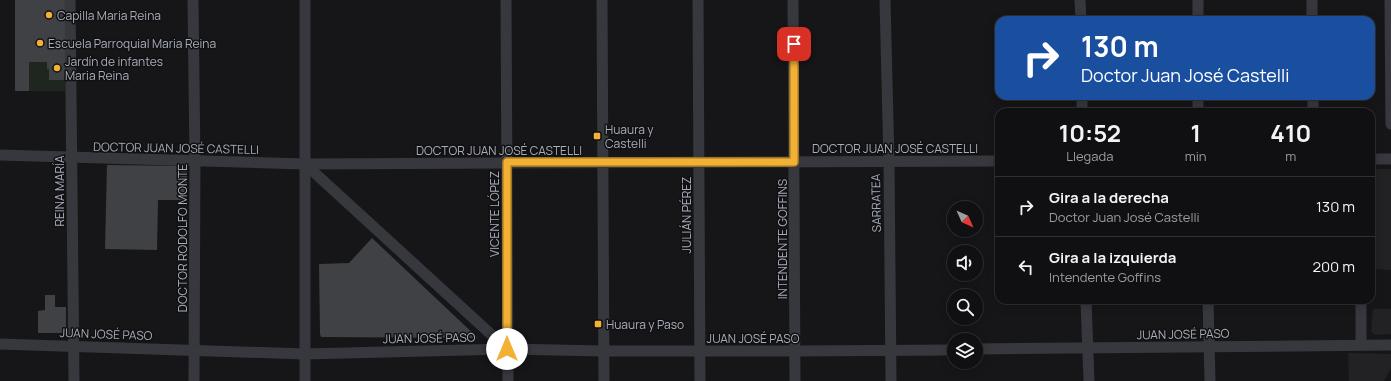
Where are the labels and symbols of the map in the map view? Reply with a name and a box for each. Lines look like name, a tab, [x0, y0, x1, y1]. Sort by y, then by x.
place label: Capilla Maria Reina	[57, 7, 161, 24]
marker: Capilla Maria Reina	[44, 10, 54, 20]
pin	[777, 27, 811, 61]
place label: Escuela Parroquial Maria Reina	[48, 35, 216, 52]
marker: Escuela Parroquial Maria Reina	[35, 38, 45, 48]
place label: Jardín de infantes Maria Reina	[65, 53, 163, 84]
marker: Jardín de infantes Maria Reina	[52, 63, 62, 73]
place label: Huaura y Castelli	[605, 121, 654, 152]
marker: Huaura y Castelli	[592, 131, 602, 141]
street label: DOCTOR JUAN JOSÉ CASTELLI	[93, 138, 259, 158]
street label: DOCTOR JUAN JOSÉ CASTELLI	[812, 140, 978, 157]
street label: DOCTOR JUAN JOSÉ CASTELLI	[416, 142, 582, 159]
street label: REINA MARÍA	[51, 155, 68, 227]
street label: DOCTOR RODOLFO MONTE	[174, 164, 191, 312]
street label: VICENTE LÓPEZ	[486, 171, 503, 257]
street label: SARRATEA	[867, 173, 885, 232]
street label: JULIÁN PÉREZ	[678, 177, 695, 254]
street label: INTENDENTE GOFFINS	[774, 179, 791, 299]
north arrow	[947, 201, 983, 237]
place label: Huaura y Paso	[606, 316, 684, 333]
marker: Huaura y Paso	[593, 319, 603, 329]
street label: JUAN JOSÉ PASO	[59, 324, 153, 344]
street label: JUAN JOSÉ PASO	[1136, 325, 1230, 343]
position arrow	[486, 328, 528, 370]
street label: JUAN JOSÉ PASO	[382, 329, 476, 347]
street label: JUAN JOSÉ PASO	[707, 330, 800, 347]

